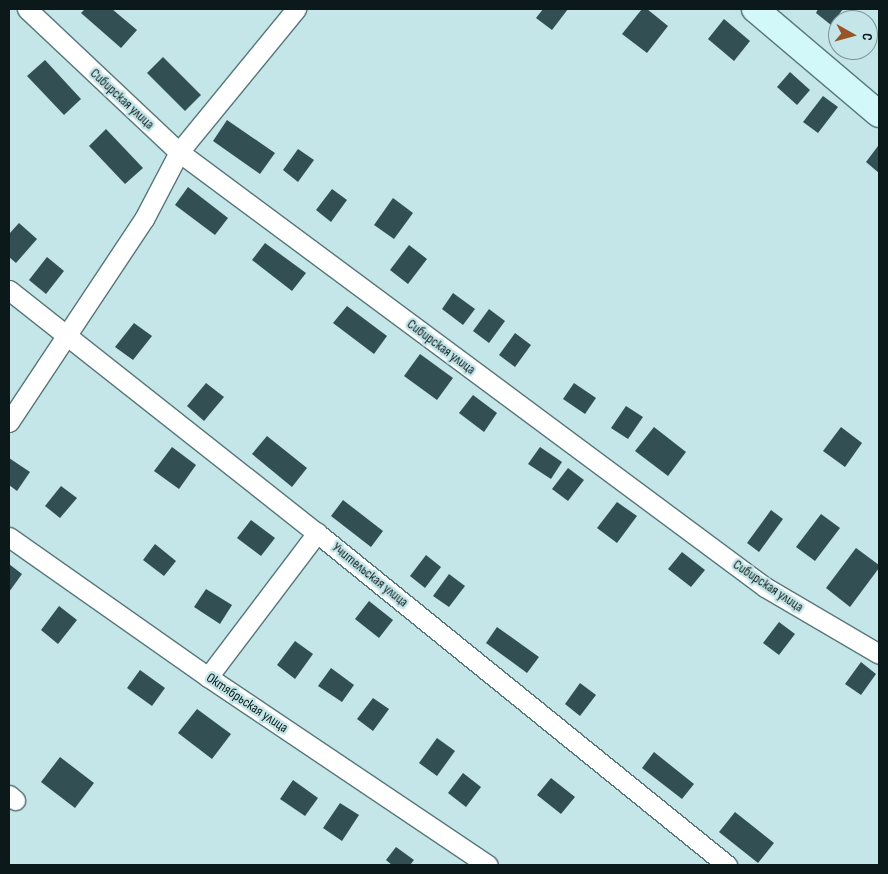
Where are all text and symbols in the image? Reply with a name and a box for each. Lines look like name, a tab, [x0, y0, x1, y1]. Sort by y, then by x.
north arrow	[828, 10, 878, 60]
text: С	[859, 32, 876, 41]
street label: Сибирская улица	[87, 65, 157, 133]
street label: Сибирская улица	[403, 316, 479, 378]
street label: Учительская улица	[329, 539, 411, 611]
street label: Сибирская улица	[730, 556, 806, 616]
street label: Октябрьская улица	[203, 670, 291, 736]

